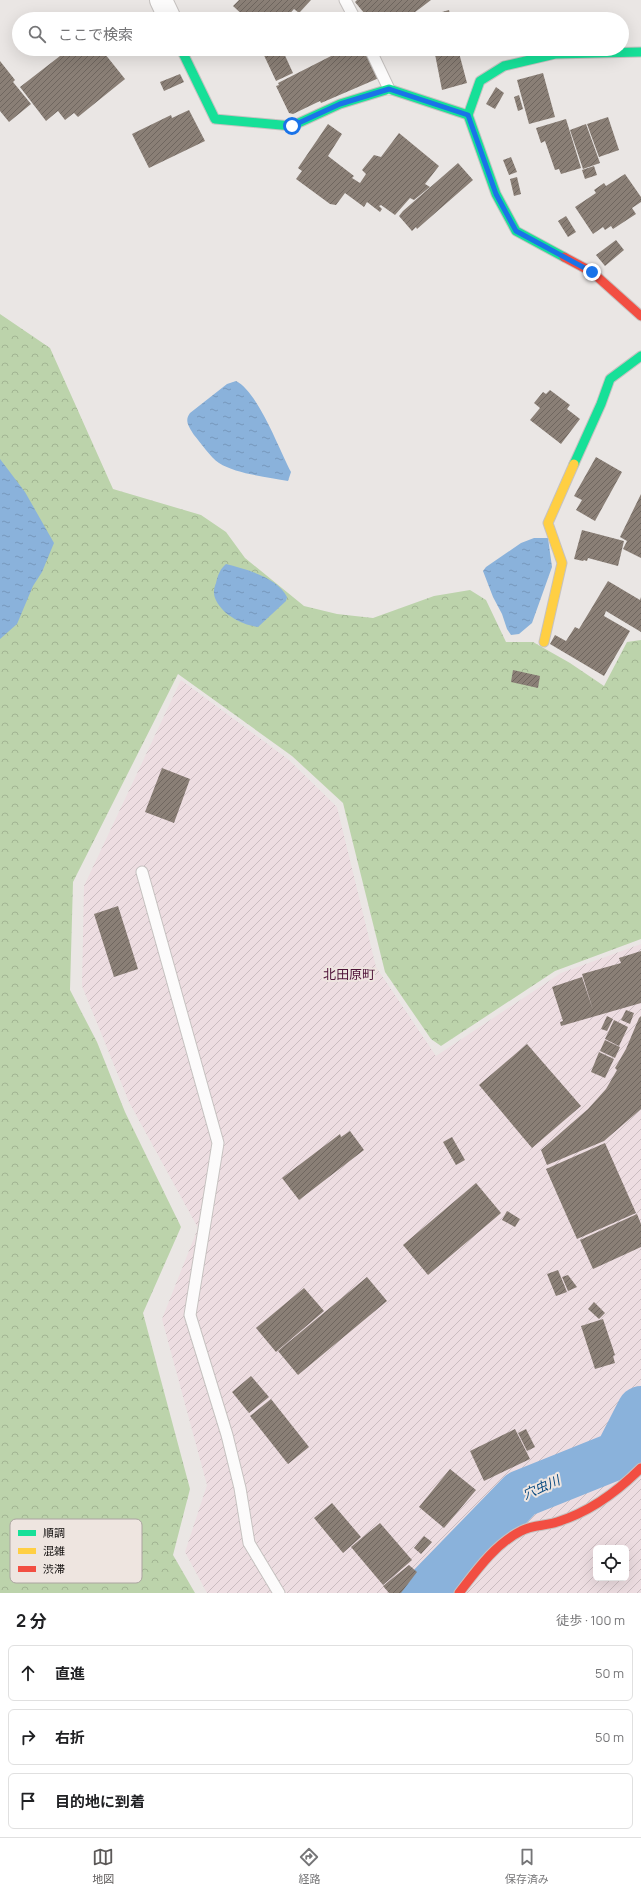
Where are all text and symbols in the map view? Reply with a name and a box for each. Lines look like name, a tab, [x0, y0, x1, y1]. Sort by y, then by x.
search box	[12, 12, 629, 56]
icon: search	[26, 23, 48, 45]
text: ここで検索	[58, 24, 133, 45]
route start	[283, 117, 301, 135]
route end	[583, 263, 601, 281]
district label: 北田原町	[323, 965, 375, 983]
water label: 穴虫川	[520, 1470, 564, 1503]
legend	[10, 1519, 142, 1583]
text: 順調	[43, 1525, 65, 1540]
text: 混雑	[43, 1543, 65, 1558]
map controls	[593, 1545, 629, 1581]
button: locate	[593, 1545, 629, 1581]
text: 渋滞	[43, 1561, 65, 1576]
text: 2 分	[16, 1609, 47, 1632]
text: 徒歩 · 100 m	[556, 1611, 625, 1629]
icon: ahead	[17, 1662, 39, 1684]
text: 直進	[55, 1663, 85, 1684]
text: 50 m	[595, 1664, 624, 1682]
icon: right	[17, 1726, 39, 1748]
text: 右折	[55, 1727, 85, 1748]
text: 50 m	[595, 1728, 624, 1746]
icon: arrive	[17, 1790, 39, 1812]
text: 目的地に到着	[55, 1791, 145, 1812]
tab: 地図	[92, 1846, 114, 1886]
tab: 経路	[298, 1846, 320, 1886]
tab: 保存済み	[505, 1846, 549, 1886]

